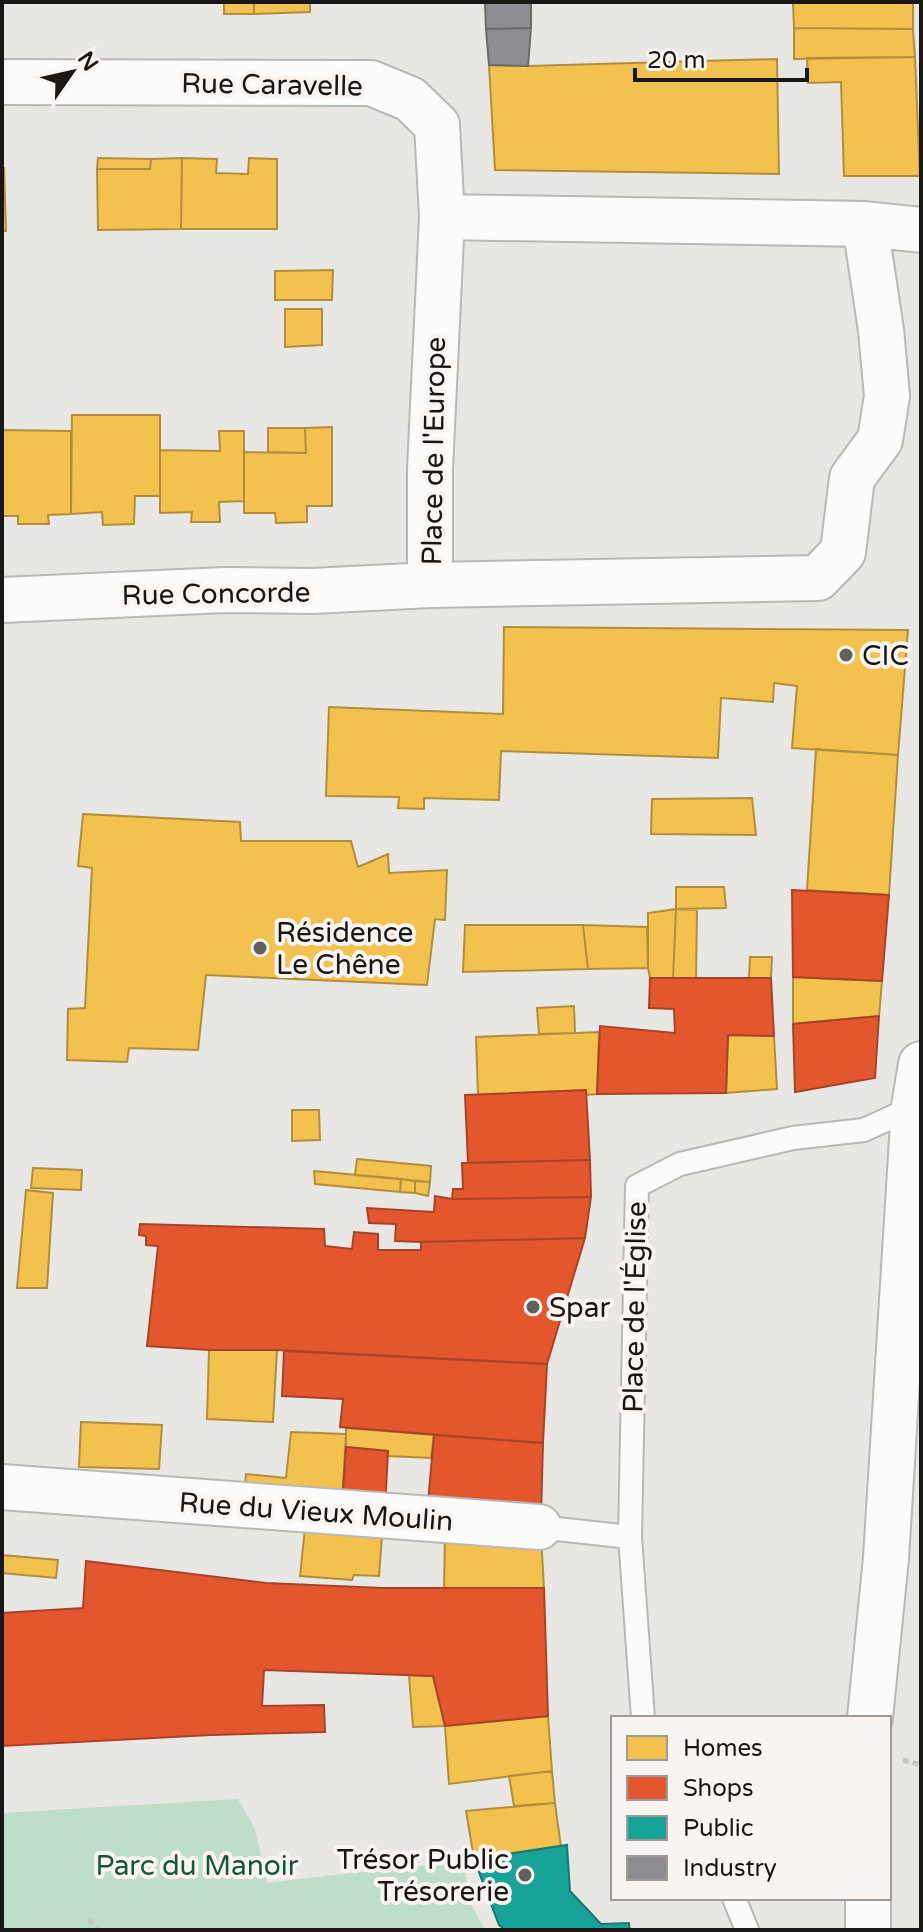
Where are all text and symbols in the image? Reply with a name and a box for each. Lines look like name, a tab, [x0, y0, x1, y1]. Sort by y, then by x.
north arrow	[32, 32, 112, 112]
scale bar	[635, 32, 807, 82]
text: 20 m	[647, 46, 705, 75]
text: N	[72, 47, 103, 76]
street label: Rue Caravelle	[181, 66, 363, 104]
street label: Place de l'Europe	[415, 336, 453, 566]
street label: Rue Concorde	[121, 575, 311, 613]
place label: CIC	[862, 639, 909, 673]
marker: CIC	[837, 646, 855, 664]
place label: Résidence Le Chêne	[276, 916, 413, 982]
marker: Résidence Le Chêne	[251, 939, 269, 957]
street label: Place de l'Église	[616, 1201, 654, 1413]
place label: Spar	[549, 1291, 610, 1325]
marker: Spar	[524, 1298, 542, 1316]
street label: Rue du Vieux Moulin	[178, 1485, 454, 1539]
legend	[611, 1716, 891, 1900]
text: Homes	[683, 1734, 763, 1763]
text: Shops	[683, 1774, 753, 1803]
text: Public	[683, 1814, 753, 1843]
place label: Trésor Public Trésorerie	[337, 1843, 509, 1909]
park label: Parc du Manoir	[96, 1849, 299, 1883]
text: Industry	[683, 1854, 777, 1883]
marker: Trésor Public Trésorerie	[516, 1866, 534, 1884]

